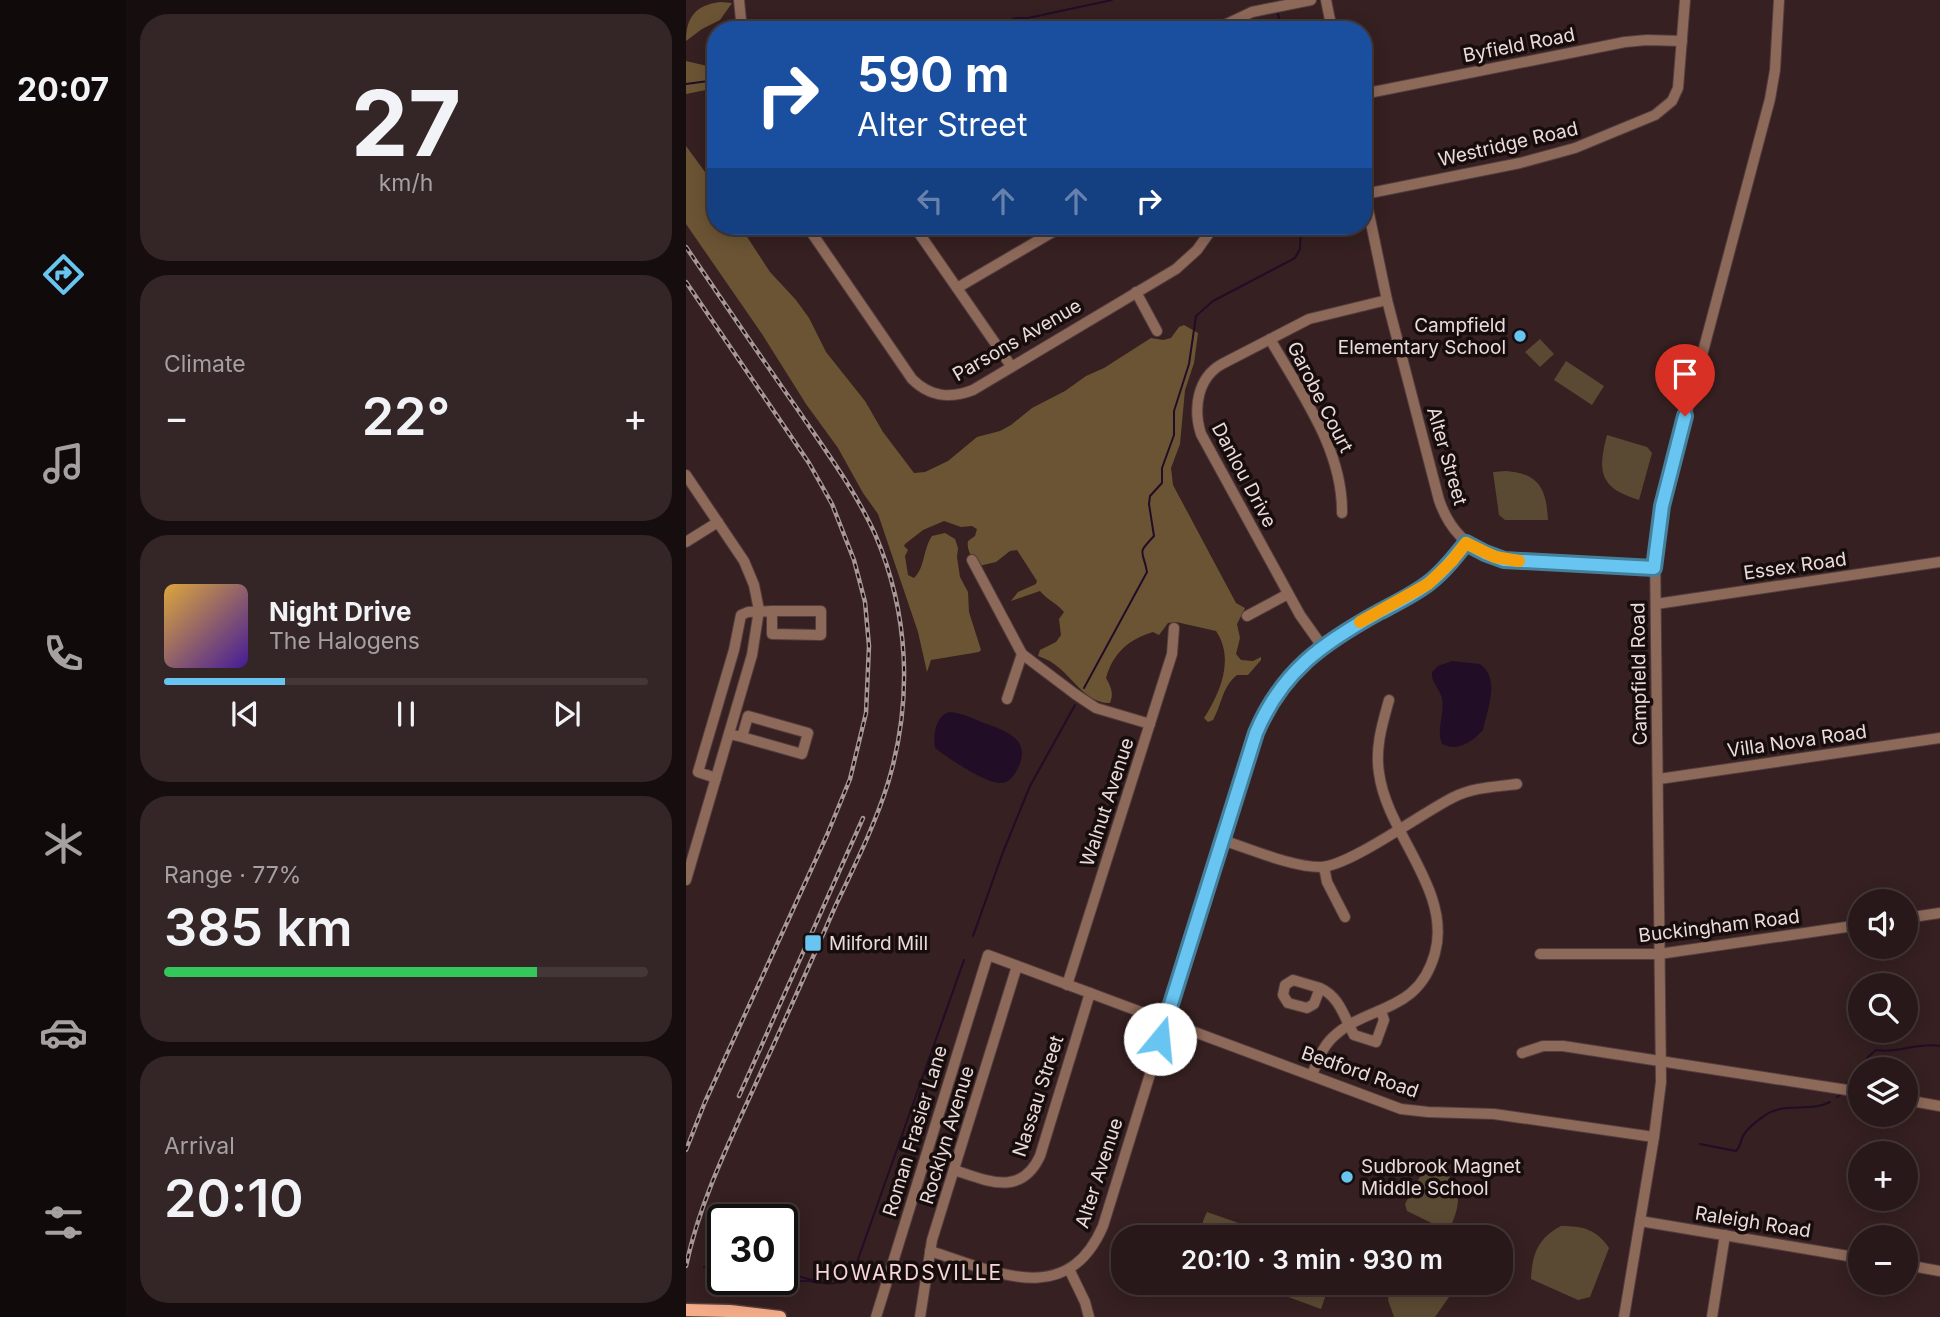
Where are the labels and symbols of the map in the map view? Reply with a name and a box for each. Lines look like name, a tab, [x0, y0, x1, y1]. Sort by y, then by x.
street label: Byfield Road	[1461, 23, 1577, 67]
street label: Westridge Road	[1436, 117, 1580, 171]
street label: Parsons Avenue	[949, 294, 1085, 386]
place label: Campfield Elementary School	[1338, 314, 1506, 359]
marker: Campfield Elementary School	[1512, 328, 1528, 344]
street label: Garobe Court	[1282, 338, 1358, 456]
pin	[1655, 344, 1715, 416]
street label: Alter Street	[1422, 404, 1472, 508]
street label: Danlou Drive	[1207, 419, 1281, 531]
street label: Essex Road	[1742, 547, 1848, 585]
street label: Campfield Road	[1626, 602, 1652, 746]
street label: Villa Nova Road	[1726, 720, 1868, 762]
street label: Walnut Avenue	[1075, 735, 1139, 869]
street label: Buckingham Road	[1637, 905, 1801, 947]
place label: Milford Mill	[829, 932, 928, 955]
marker: Milford Mill	[803, 933, 823, 953]
position arrow	[1123, 1002, 1197, 1076]
street label: Nassau Street	[1008, 1033, 1068, 1159]
street label: Bedford Road	[1298, 1041, 1422, 1103]
street label: Roman Frasier Lane	[878, 1043, 952, 1219]
street label: Rocklyn Avenue	[915, 1063, 979, 1207]
street label: Alter Avenue	[1070, 1115, 1128, 1231]
place label: Sudbrook Magnet Middle School	[1361, 1155, 1521, 1200]
marker: Sudbrook Magnet Middle School	[1339, 1169, 1355, 1185]
street label: Raleigh Road	[1693, 1201, 1813, 1243]
speed limit sign: 30	[707, 1204, 798, 1295]
district label: HOWARDSVILLE	[815, 1260, 1003, 1285]

